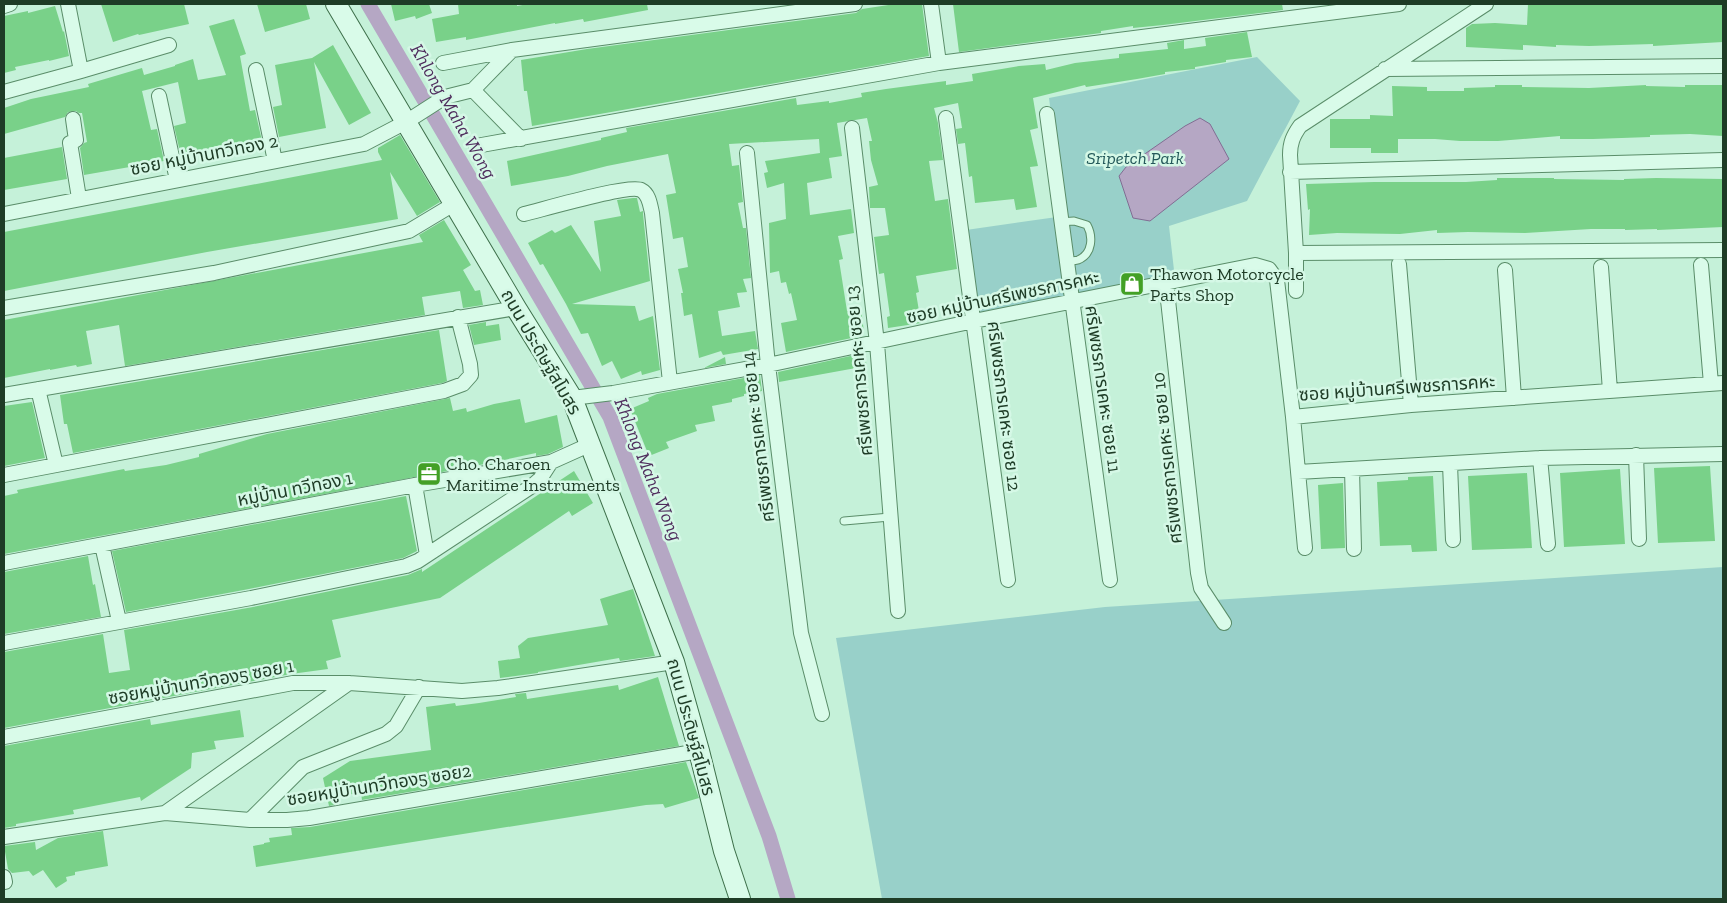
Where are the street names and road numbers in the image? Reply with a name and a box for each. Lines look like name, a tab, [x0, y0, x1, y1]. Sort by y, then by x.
street label: ซอย หมู่บ้านทวีทอง 2	[128, 130, 280, 181]
street label: ซอย หมู่บ้านศรีเพชรการคหะ	[904, 266, 1102, 329]
street label: ถนน ประดิษฐ์สโมสร	[496, 285, 586, 419]
street label: ศรีเพชรการเคหะ ซอย 13	[841, 285, 877, 457]
street label: ศรีเพชรการเคหะ ซอย 11	[1080, 304, 1126, 474]
street label: ศรีเพชรการเคหะ ซอย 12	[983, 320, 1025, 492]
street label: ศรีเพชรการเคหะ ซอย 14	[737, 350, 779, 524]
street label: ซอย หมู่บ้านศรีเพชรการคหะ	[1298, 370, 1496, 407]
street label: ศรีเพชรการเคหะ ซอย 10	[1147, 371, 1187, 545]
street label: หมู่บ้าน ทวีทอง 1	[236, 467, 355, 512]
street label: ซอยหมู่บ้านทวีทอง5 ซอย 1	[107, 655, 296, 710]
street label: ถนน ประดิษฐ์สโมสร	[662, 656, 720, 798]
street label: ซอยหมู่บ้านทวีทอง5 ซอย2	[285, 760, 473, 811]

